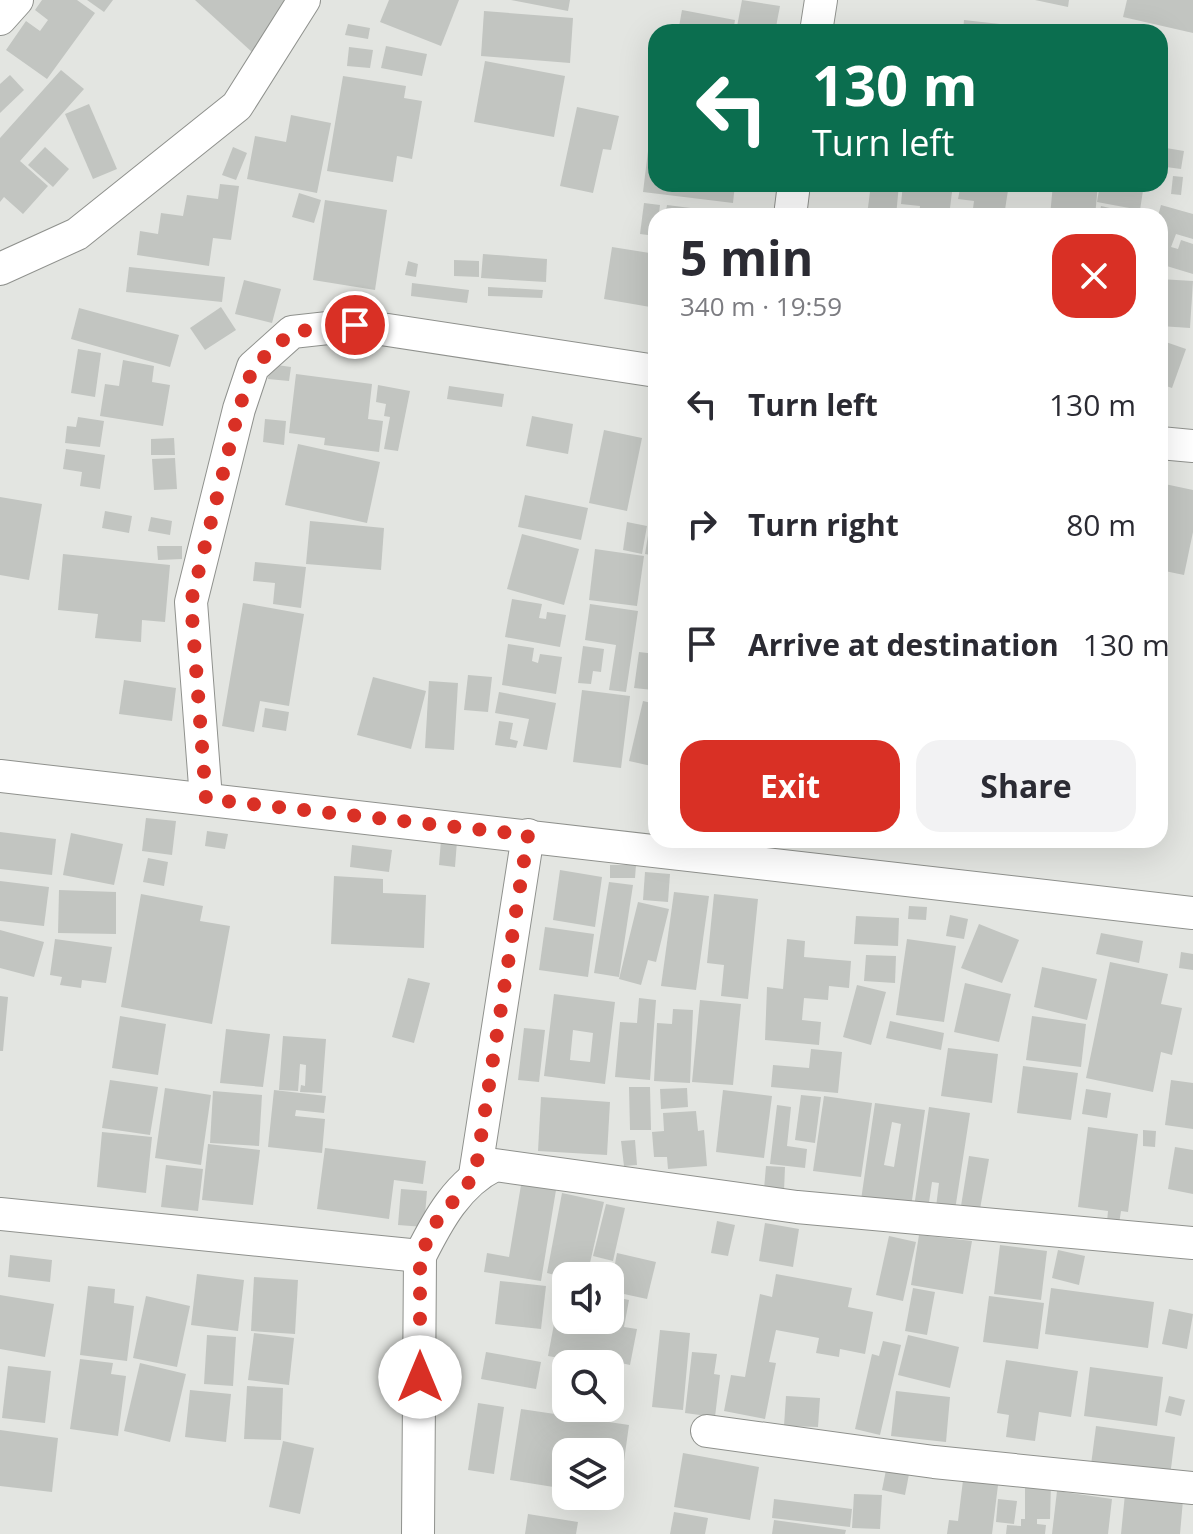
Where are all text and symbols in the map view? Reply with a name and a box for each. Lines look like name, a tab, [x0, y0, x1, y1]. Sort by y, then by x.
text: 130 m	[812, 46, 978, 122]
icon: left	[680, 56, 784, 160]
text: Turn left	[812, 118, 954, 167]
text: 5 min	[680, 225, 813, 290]
button: close	[1052, 234, 1136, 318]
text: 340 m · 19:59	[680, 288, 842, 324]
pin	[321, 291, 389, 359]
icon: arrive	[333, 303, 377, 347]
icon: left	[680, 382, 724, 426]
text: Turn left	[748, 384, 878, 425]
text: 130 m	[1049, 384, 1136, 425]
icon: right	[680, 502, 724, 546]
text: Turn right	[748, 504, 899, 545]
text: 80 m	[1066, 504, 1136, 545]
icon: arrive	[680, 622, 724, 666]
text: Arrive at destination	[748, 624, 1059, 665]
text: 130 m	[1083, 624, 1170, 665]
button: Exit	[680, 740, 900, 832]
button: Share	[916, 740, 1136, 832]
map controls	[552, 1262, 624, 1510]
button: sound	[552, 1262, 624, 1334]
position arrow	[378, 1335, 462, 1419]
button: search	[552, 1350, 624, 1422]
button: layers	[552, 1438, 624, 1510]

